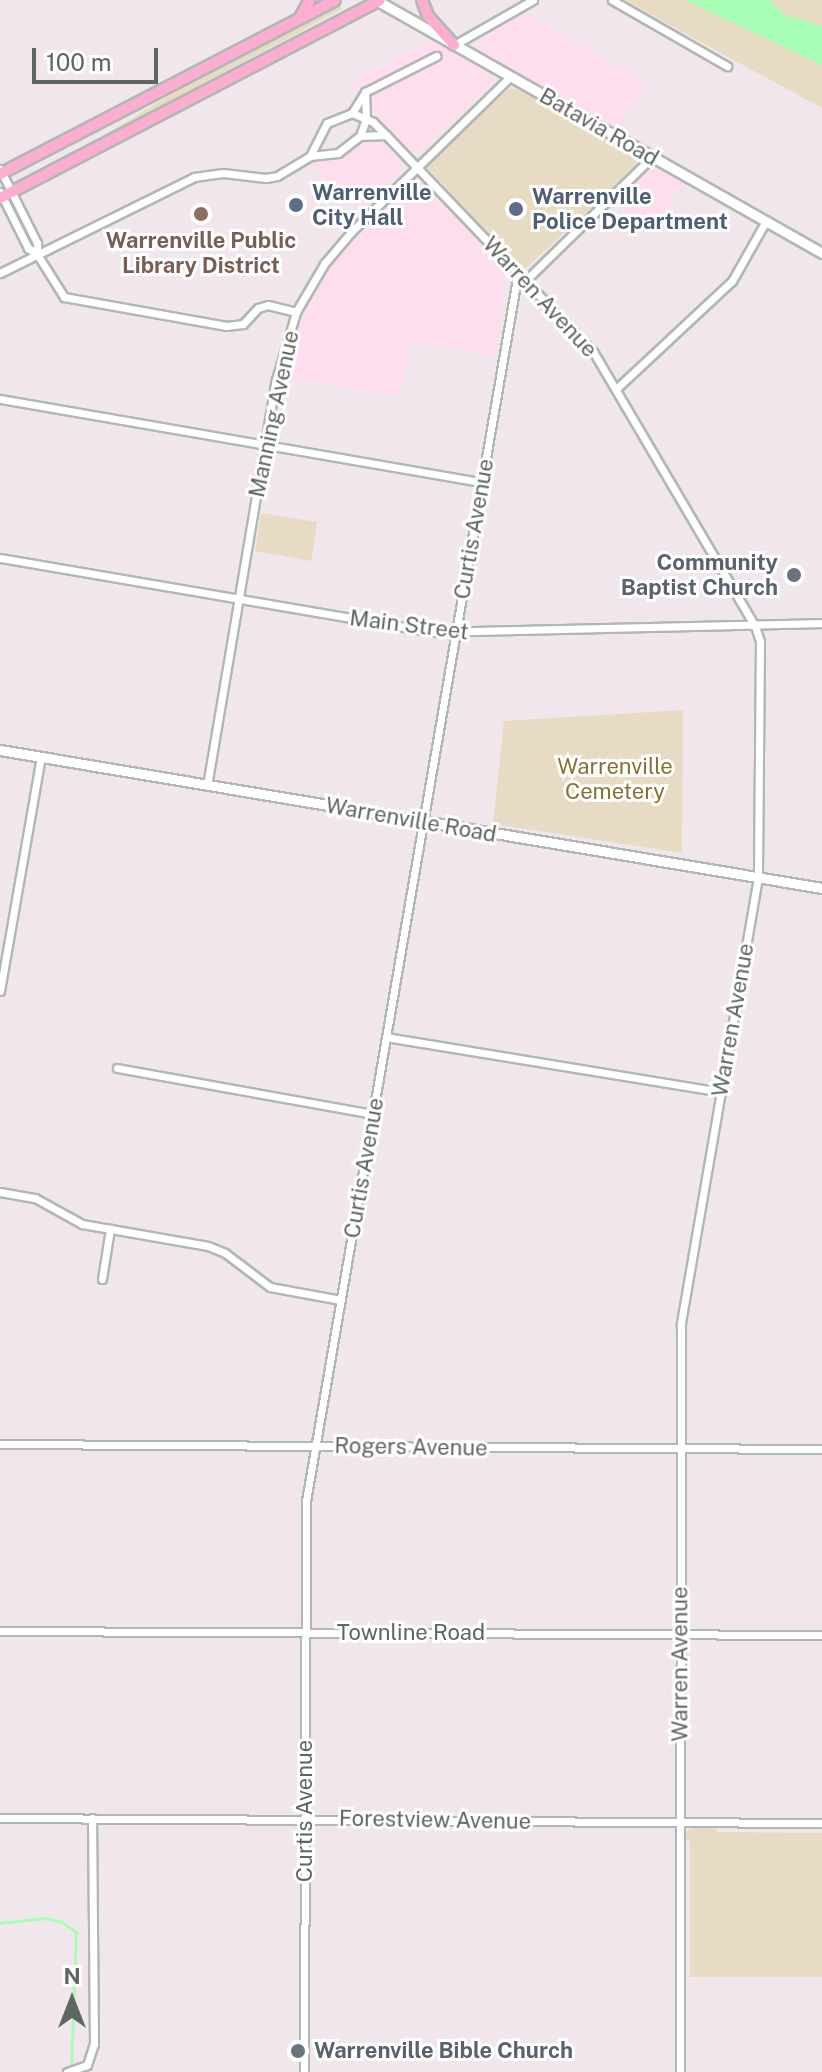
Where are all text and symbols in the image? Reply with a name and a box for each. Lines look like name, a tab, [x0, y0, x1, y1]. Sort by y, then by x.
scale bar	[36, 32, 162, 82]
text: 100 m	[46, 48, 112, 76]
street label: Batavia Road	[535, 82, 663, 172]
place label: Warrenville City Hall	[312, 179, 432, 230]
place label: Warrenville Police Department	[532, 183, 728, 234]
marker: Warrenville City Hall	[287, 196, 305, 214]
marker: Warrenville Police Department	[507, 200, 525, 218]
marker: Warrenville Public Library District	[192, 205, 210, 223]
place label: Warrenville Public Library District	[106, 227, 296, 278]
street label: Warren Avenue	[477, 231, 603, 363]
street label: Manning Avenue	[243, 328, 305, 500]
street label: Curtis Avenue	[449, 457, 499, 601]
place label: Community Baptist Church	[621, 549, 778, 600]
marker: Community Baptist Church	[785, 566, 803, 584]
street label: Main Street	[348, 605, 470, 645]
park label: Warrenville Cemetery	[557, 753, 673, 804]
street label: Warrenville Road	[323, 792, 499, 848]
street label: Warren Avenue	[707, 941, 759, 1099]
street label: Curtis Avenue	[339, 1096, 389, 1240]
street label: Rogers Avenue	[334, 1432, 488, 1462]
street label: Warren Avenue	[667, 1586, 693, 1742]
street label: Townline Road	[337, 1620, 485, 1646]
street label: Curtis Avenue	[292, 1740, 318, 1882]
street label: Forestview Avenue	[339, 1805, 531, 1835]
north arrow	[32, 1960, 112, 2040]
text: N	[63, 1963, 81, 1989]
place label: Warrenville Bible Church	[314, 2038, 573, 2064]
marker: Warrenville Bible Church	[289, 2042, 307, 2060]

